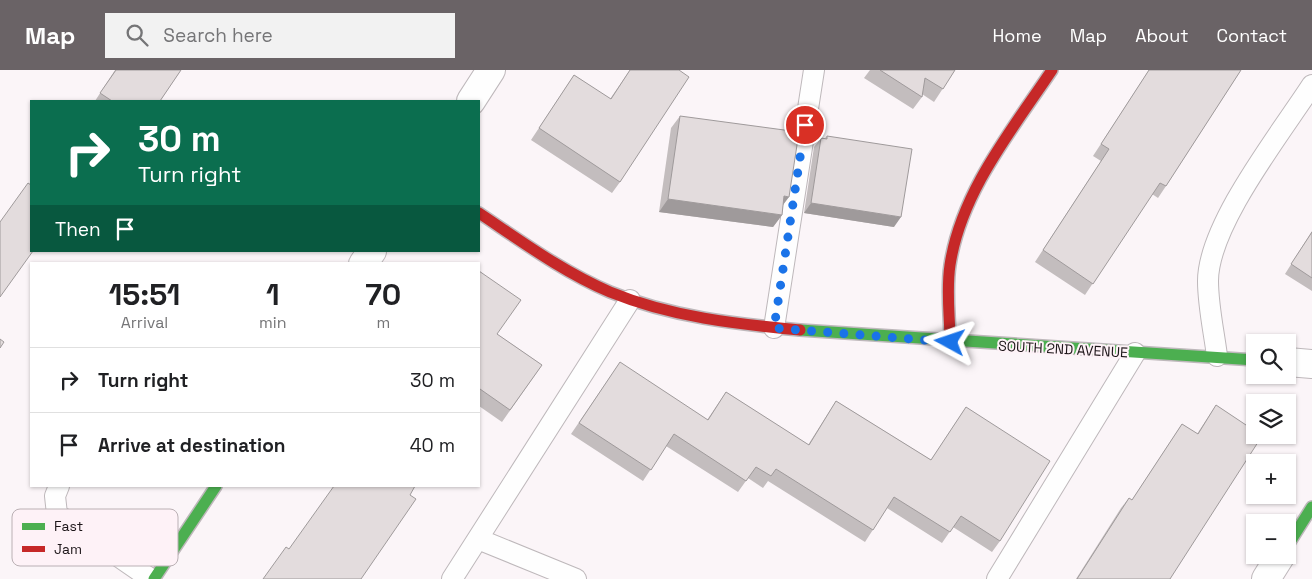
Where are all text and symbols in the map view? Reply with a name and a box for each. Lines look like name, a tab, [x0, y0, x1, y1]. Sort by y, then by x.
search box	[105, 13, 455, 58]
text: Map	[25, 20, 75, 51]
icon: search	[123, 21, 151, 49]
text: Search here	[163, 23, 273, 48]
text: Home	[993, 24, 1042, 47]
text: Map	[1070, 24, 1107, 47]
text: About	[1135, 24, 1189, 47]
text: Contact	[1217, 24, 1287, 47]
pin	[784, 104, 826, 146]
icon: arrive	[791, 111, 819, 139]
text: 30 m	[138, 117, 221, 161]
icon: right	[55, 120, 120, 185]
text: Turn right	[138, 160, 241, 188]
icon: arrive	[111, 215, 139, 243]
text: Then	[55, 217, 101, 242]
text: 15:51	[109, 275, 180, 314]
text: 1	[266, 275, 280, 314]
text: 70	[365, 275, 401, 314]
text: Arrival	[121, 312, 168, 333]
text: min	[259, 312, 287, 333]
text: m	[376, 312, 390, 333]
position arrow	[923, 315, 975, 367]
map controls	[1246, 334, 1296, 564]
button: search	[1246, 334, 1296, 384]
street label: SOUTH 2ND AVENUE	[998, 337, 1128, 361]
icon: right	[55, 366, 83, 394]
text: Turn right	[98, 368, 188, 393]
text: 30 m	[410, 368, 455, 393]
button: layers	[1246, 394, 1296, 444]
icon: arrive	[55, 431, 83, 459]
text: Arrive at destination	[98, 433, 286, 458]
text: 40 m	[410, 433, 455, 458]
button: +	[1246, 454, 1296, 504]
legend	[12, 509, 178, 566]
button: −	[1246, 514, 1296, 564]
text: Fast	[54, 517, 83, 535]
text: Jam	[54, 540, 82, 558]

